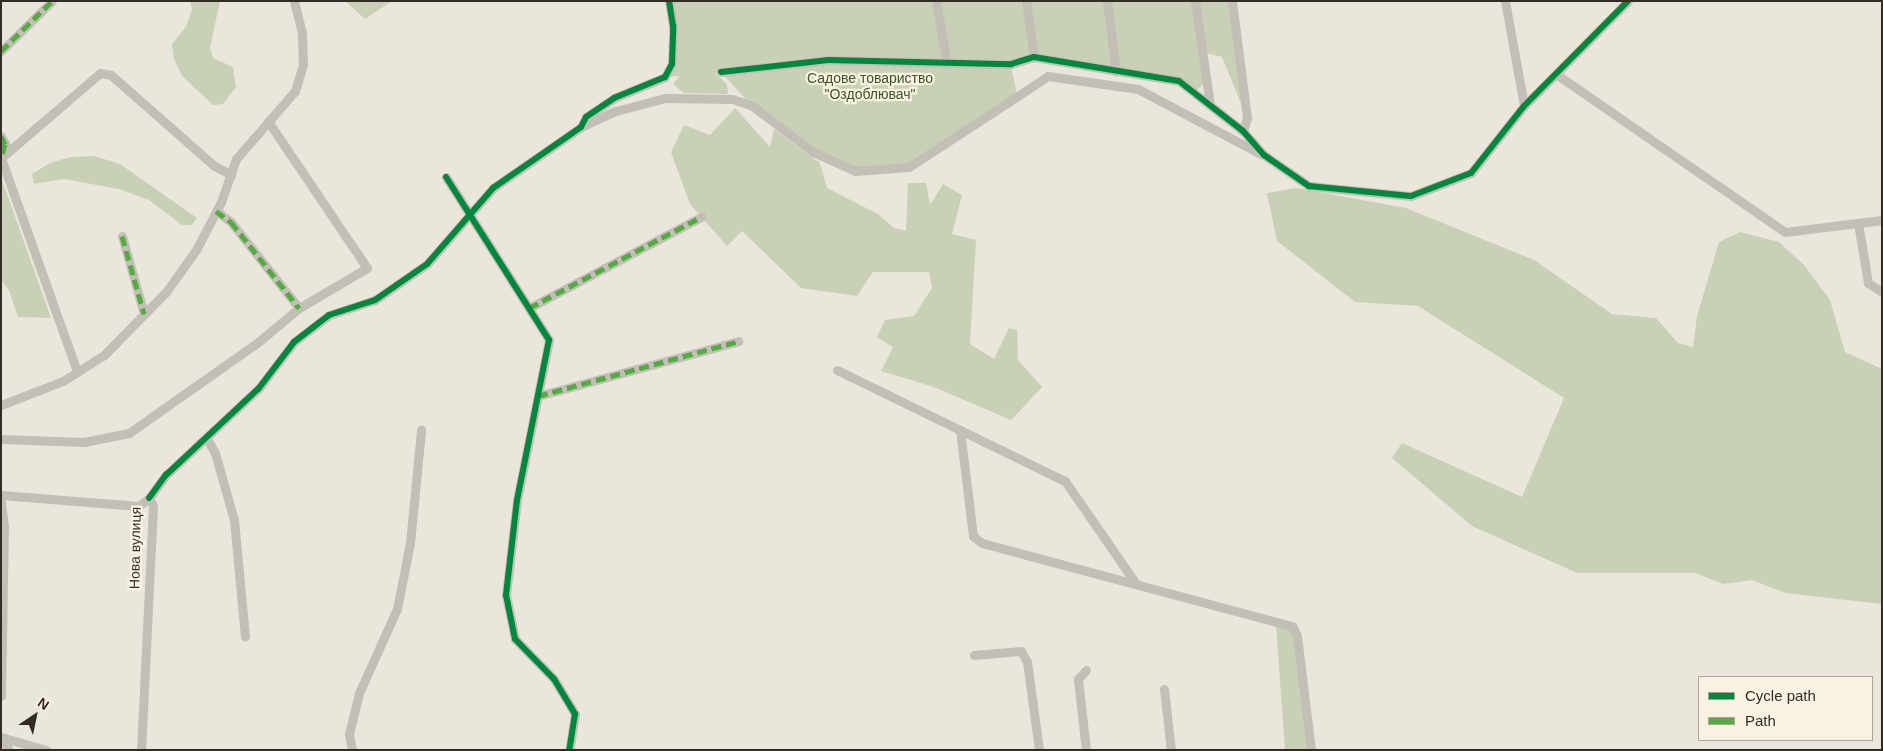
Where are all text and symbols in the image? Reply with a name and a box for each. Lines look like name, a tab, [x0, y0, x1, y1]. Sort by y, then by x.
park label: Садове товариство "Оздоблювач"	[807, 70, 933, 102]
street label: Нова вулиця	[126, 507, 144, 589]
legend	[1698, 676, 1873, 741]
text: Cycle path	[1745, 687, 1816, 704]
north arrow	[10, 691, 60, 741]
text: N	[35, 694, 52, 713]
text: Path	[1745, 712, 1776, 729]

